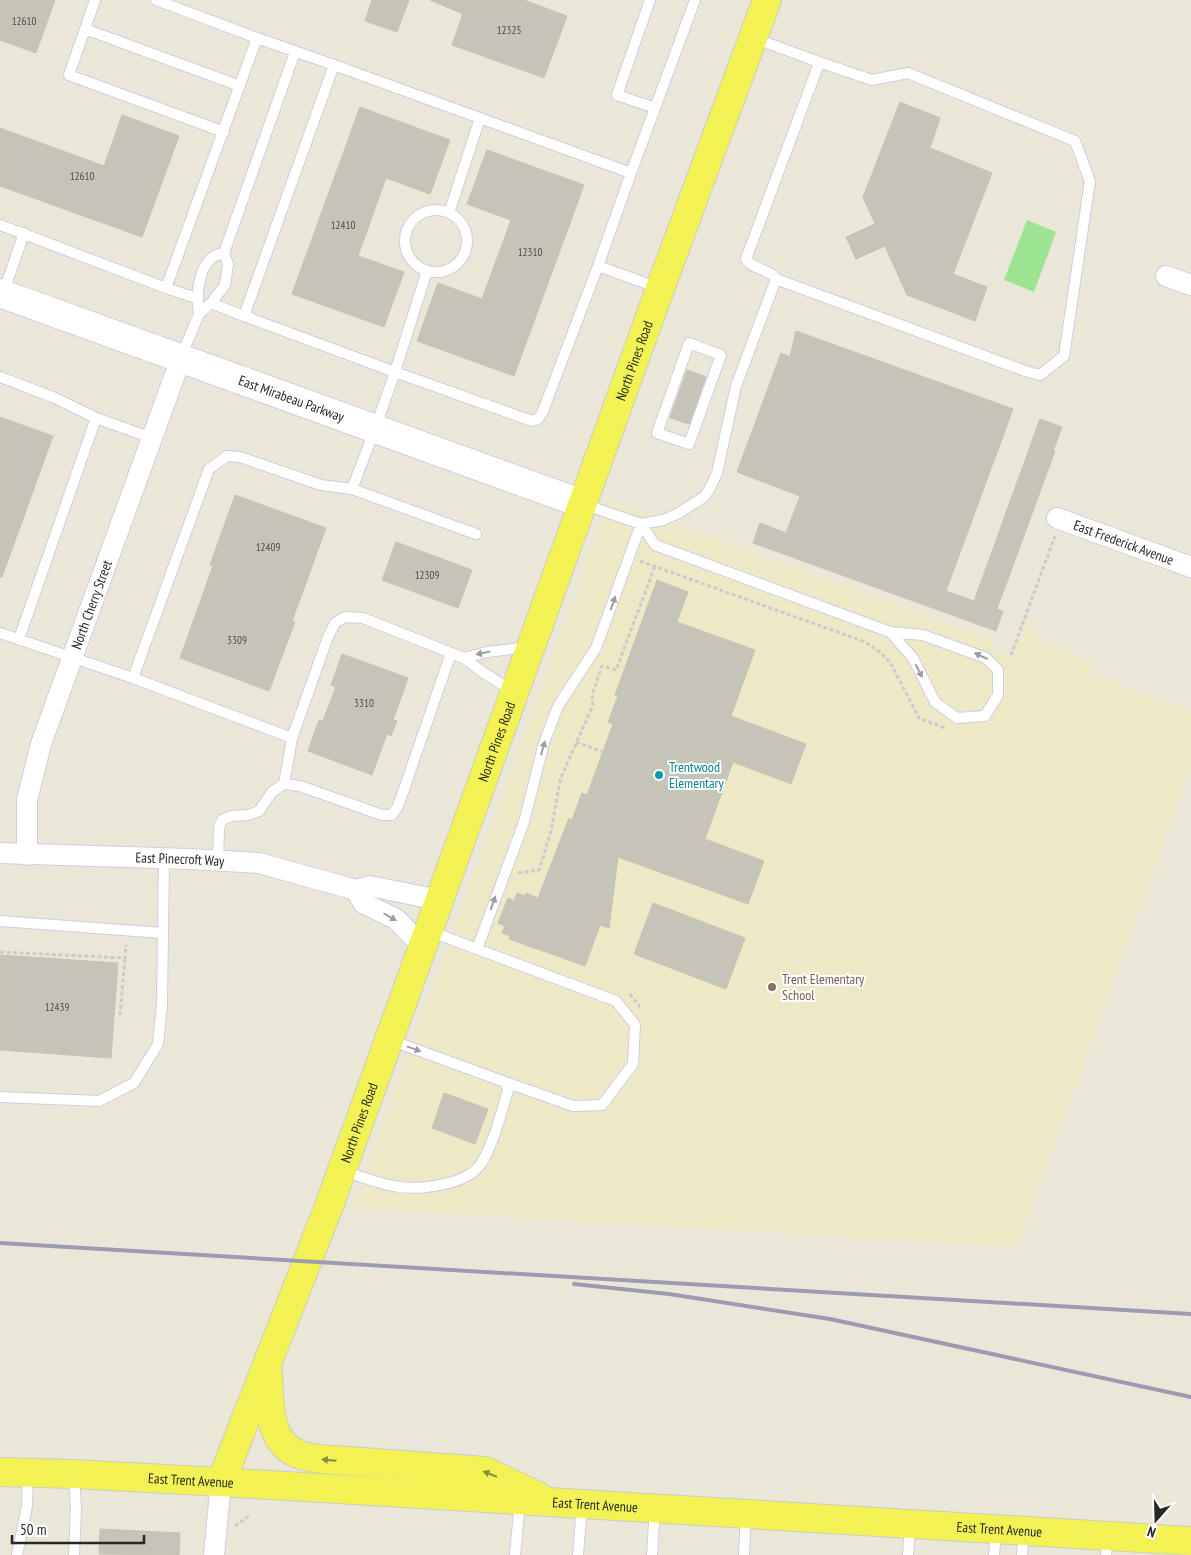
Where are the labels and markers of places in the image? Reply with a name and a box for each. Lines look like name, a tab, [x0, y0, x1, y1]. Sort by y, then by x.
place label: Trentwood Elementary	[669, 758, 724, 792]
marker: Trentwood Elementary	[653, 769, 665, 781]
place label: Trent Elementary School	[782, 970, 865, 1004]
marker: Trent Elementary School	[766, 981, 778, 993]

